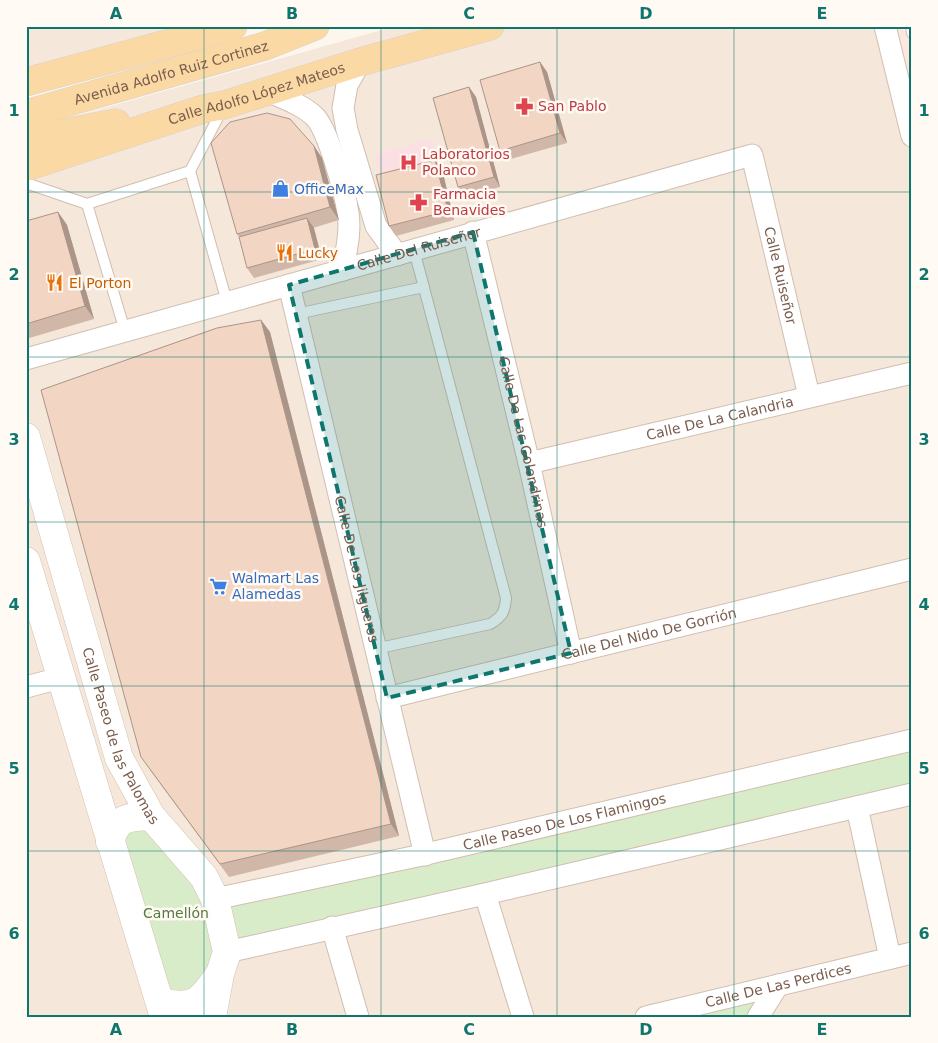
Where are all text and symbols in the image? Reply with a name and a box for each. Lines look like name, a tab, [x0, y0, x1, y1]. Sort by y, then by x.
text: A	[110, 4, 123, 23]
text: B	[286, 4, 298, 23]
text: C	[463, 4, 475, 23]
text: D	[639, 4, 653, 23]
text: E	[817, 4, 827, 23]
street label: Avenida Adolfo Ruiz Cortinez	[72, 37, 270, 108]
street label: Calle Adolfo López Mateos	[166, 59, 347, 128]
pharmacy icon: San Pablo	[514, 96, 534, 116]
place label: San Pablo	[538, 98, 607, 114]
text: 1	[8, 101, 20, 120]
text: 1	[918, 101, 930, 120]
place label: Laboratorios Polanco	[422, 146, 510, 178]
hospital icon: Laboratorios Polanco	[398, 152, 418, 172]
shop icon: OfficeMax	[270, 179, 290, 199]
place label: OfficeMax	[294, 181, 364, 197]
place label: Farmacia Benavides	[433, 186, 506, 218]
pharmacy icon: Farmacia Benavides	[409, 192, 429, 212]
street label: Calle Del Ruiseñor	[355, 224, 483, 274]
street label: Calle Ruiseñor	[761, 225, 800, 326]
restaurant icon: Lucky	[274, 243, 294, 263]
place label: Lucky	[298, 245, 338, 261]
text: 2	[8, 265, 20, 284]
text: 2	[918, 265, 930, 284]
restaurant icon: El Porton	[45, 273, 65, 293]
place label: El Porton	[69, 275, 131, 291]
street label: Calle De Las Golondrinas	[495, 355, 551, 529]
street label: Calle De La Calandria	[645, 393, 795, 443]
text: 3	[8, 430, 20, 449]
text: 3	[918, 430, 930, 449]
street label: Calle De Los Jilgueros	[332, 494, 382, 644]
place label: Walmart Las Alamedas	[232, 570, 319, 602]
supermarket icon: Walmart Las Alamedas	[208, 576, 228, 596]
text: 4	[8, 595, 20, 614]
text: 4	[918, 595, 930, 614]
street label: Calle Del Nido De Gorrión	[560, 604, 738, 663]
street label: Calle Paseo de las Palomas	[79, 645, 162, 827]
text: 5	[8, 759, 20, 778]
text: 5	[918, 759, 930, 778]
street label: Calle Paseo De Los Flamingos	[461, 790, 668, 853]
park label: Camellón	[143, 905, 209, 921]
text: 6	[8, 924, 20, 943]
text: 6	[918, 924, 930, 943]
street label: Calle De Las Perdices	[704, 960, 853, 1010]
text: A	[110, 1020, 123, 1039]
text: B	[286, 1020, 298, 1039]
text: C	[463, 1020, 475, 1039]
text: D	[639, 1020, 653, 1039]
text: E	[817, 1020, 827, 1039]

